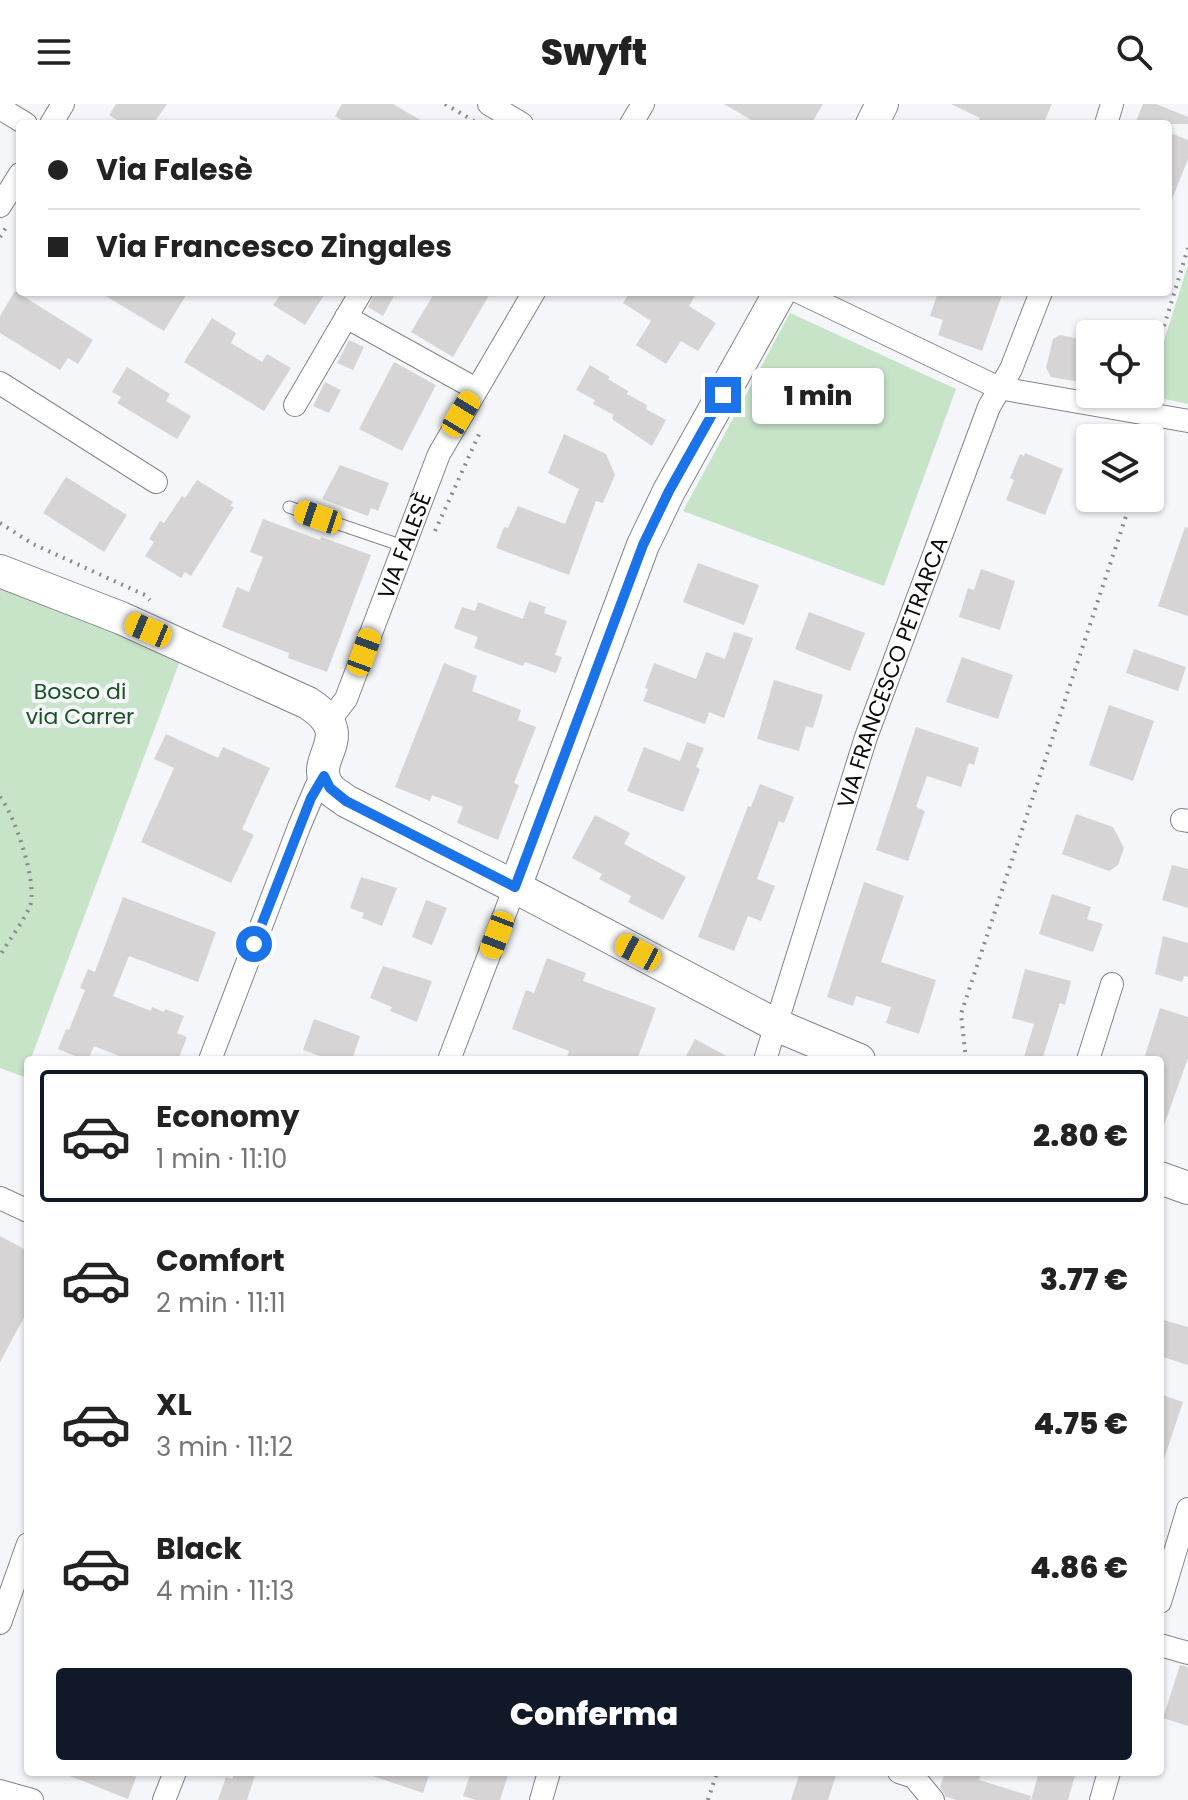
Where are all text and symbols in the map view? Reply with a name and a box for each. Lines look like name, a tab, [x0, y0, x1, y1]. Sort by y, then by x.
text: Swyft	[541, 27, 647, 78]
icon: menu	[32, 30, 76, 74]
icon: search	[1112, 30, 1156, 74]
text: Via Falesè	[96, 148, 253, 191]
text: Via Francesco Zingales	[96, 225, 452, 268]
map controls	[1076, 320, 1164, 512]
button: locate	[1076, 320, 1164, 408]
callout: 1 min	[751, 367, 883, 423]
route end	[705, 377, 741, 413]
text: 1 min	[784, 378, 852, 414]
car	[438, 387, 484, 441]
button: layers	[1076, 424, 1164, 512]
street label: VIA FALESÈ	[370, 488, 439, 604]
car	[291, 498, 345, 536]
street label: VIA FRANCESCO PETRARCA	[830, 532, 955, 812]
car	[121, 610, 175, 650]
car	[345, 625, 383, 679]
park label: Bosco di via Carrer	[26, 676, 134, 732]
car	[477, 908, 517, 962]
route start	[236, 926, 272, 962]
car	[611, 930, 665, 974]
text: Economy	[156, 1095, 300, 1138]
icon: car	[60, 1100, 132, 1172]
text: 2.80 €	[1033, 1114, 1128, 1157]
text: 1 min · 11:10	[156, 1141, 287, 1177]
text: Comfort	[156, 1239, 285, 1282]
icon: car	[60, 1244, 132, 1316]
text: 3.77 €	[1040, 1258, 1128, 1301]
text: 2 min · 11:11	[156, 1285, 286, 1321]
text: XL	[156, 1383, 192, 1426]
icon: car	[60, 1388, 132, 1460]
text: 4.75 €	[1033, 1402, 1128, 1445]
text: 3 min · 11:12	[156, 1429, 293, 1465]
text: Black	[156, 1527, 242, 1570]
icon: car	[60, 1532, 132, 1604]
text: 4.86 €	[1030, 1546, 1128, 1589]
text: 4 min · 11:13	[156, 1573, 294, 1609]
button: Conferma	[56, 1668, 1132, 1760]

